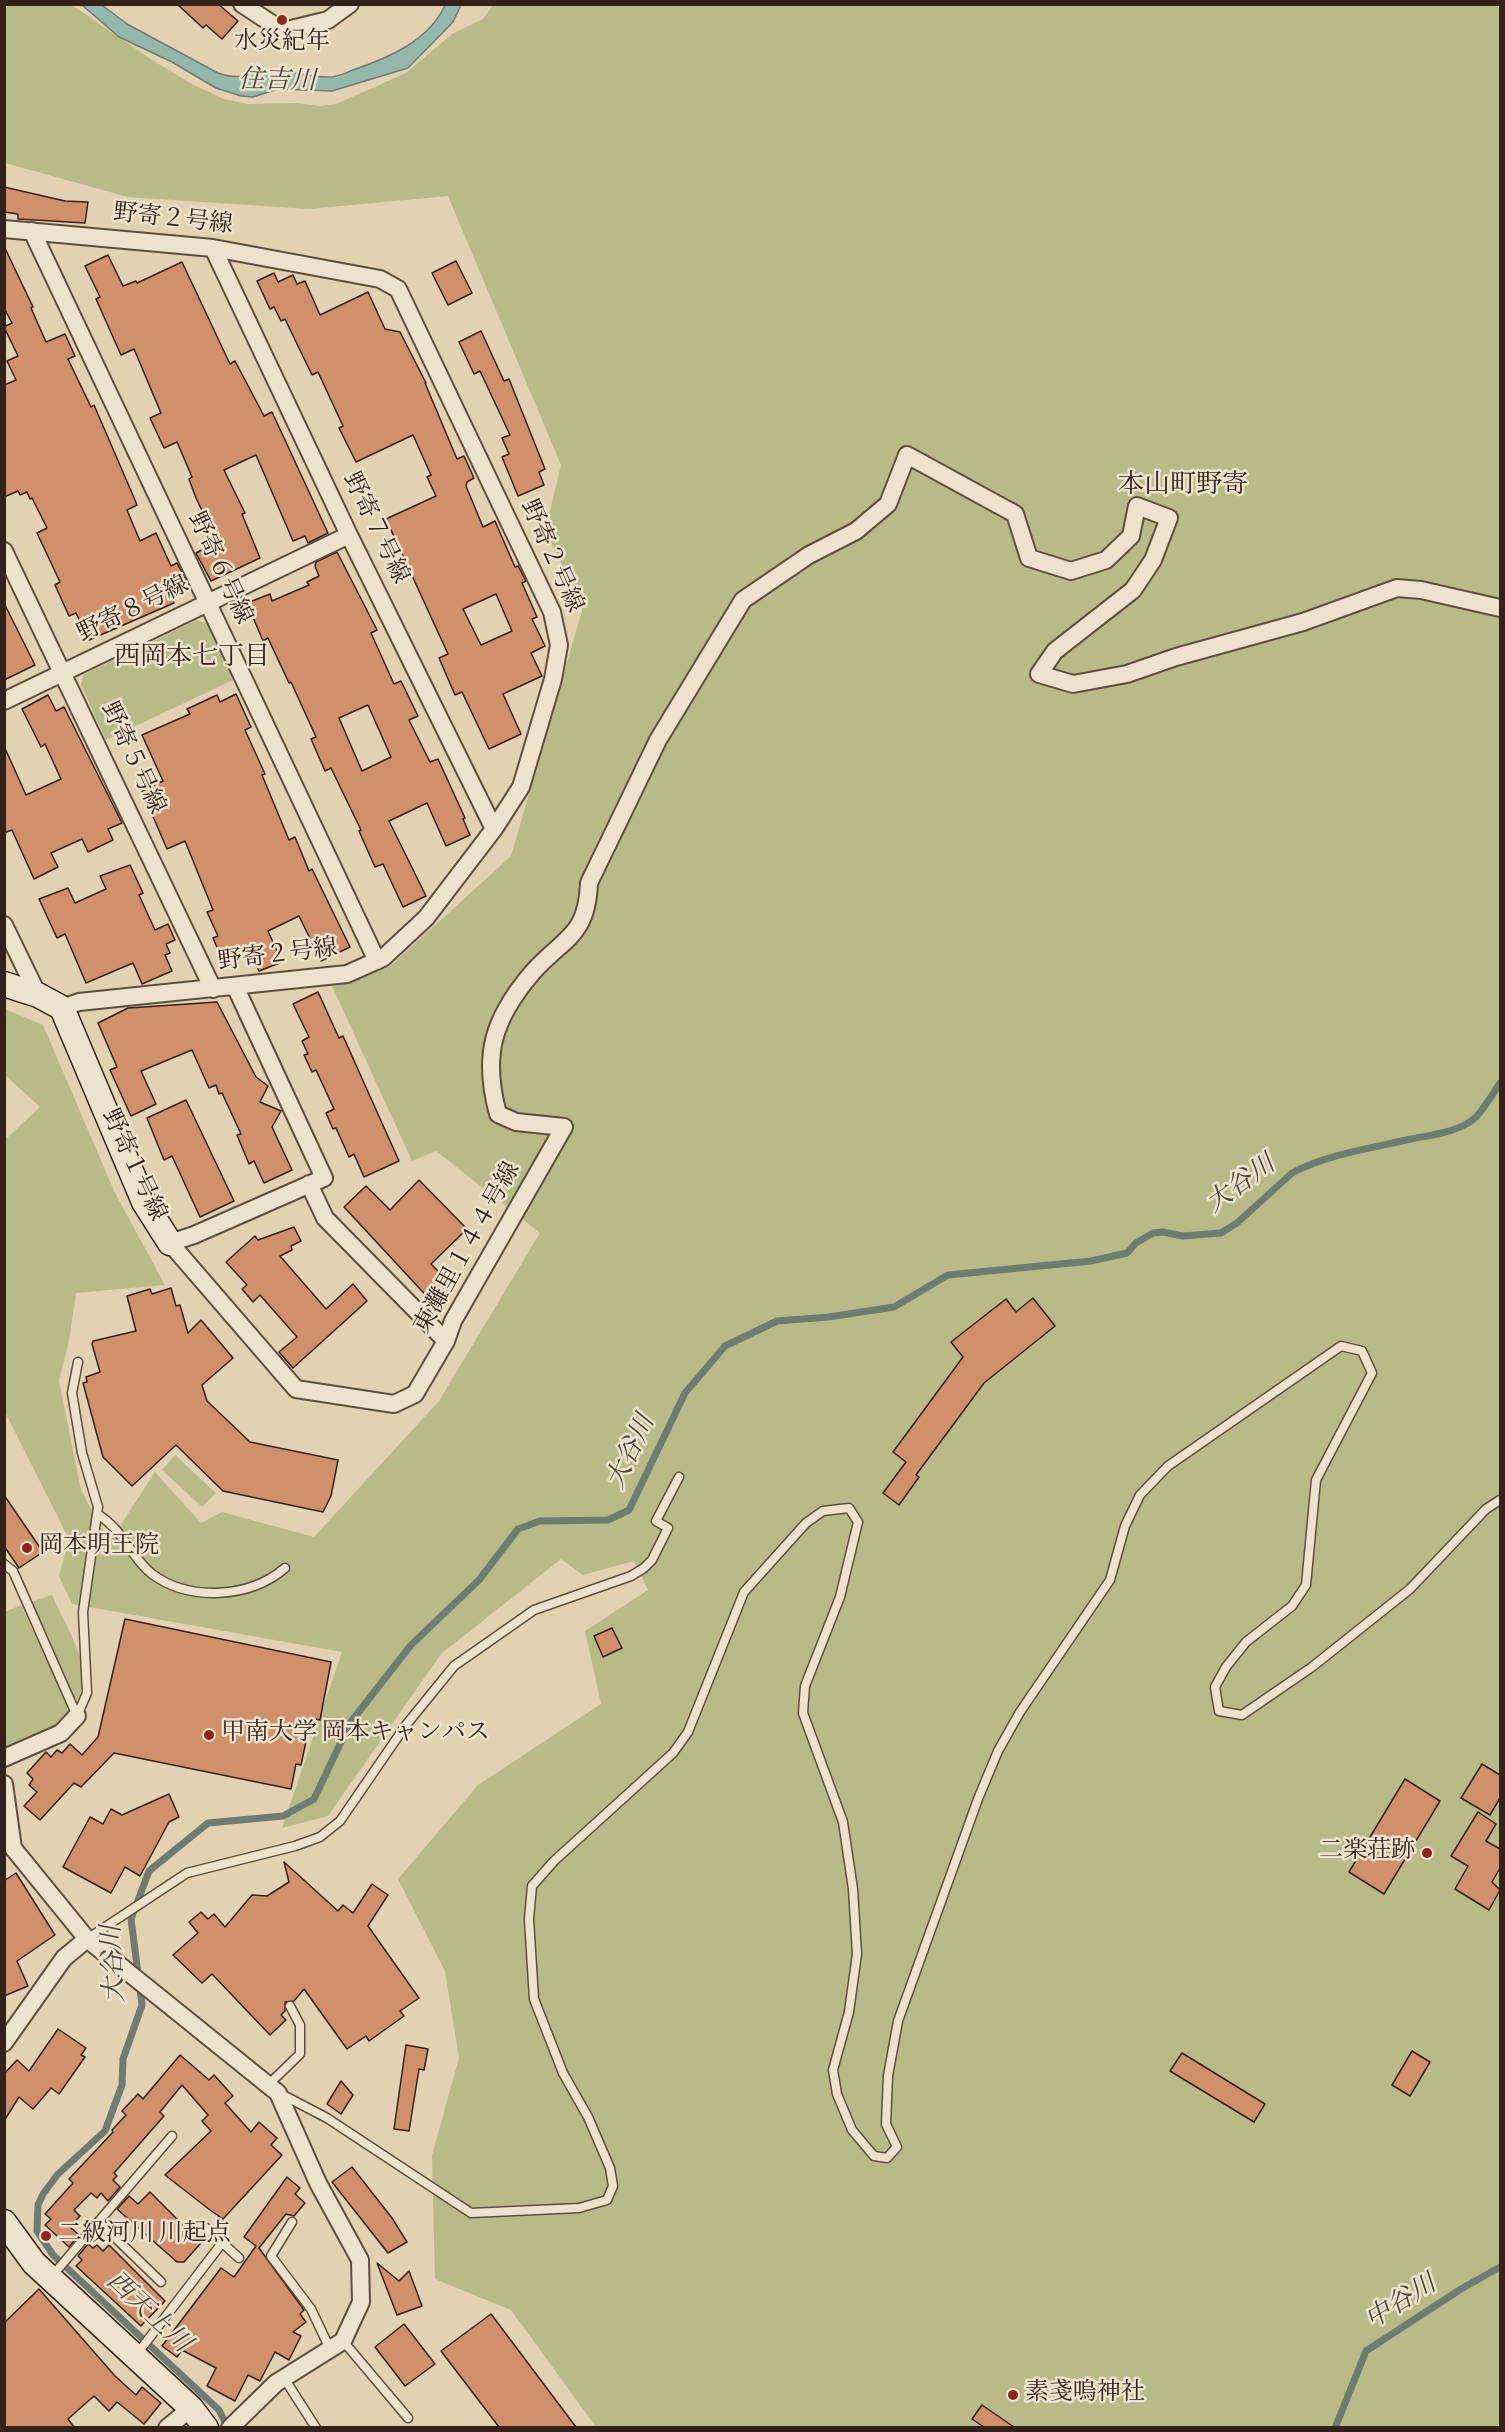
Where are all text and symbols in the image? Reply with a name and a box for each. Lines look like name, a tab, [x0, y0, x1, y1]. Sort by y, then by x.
marker: 水災紀年	[275, 13, 289, 27]
place label: 水災紀年	[234, 30, 330, 58]
water label: 住吉川	[238, 67, 316, 99]
street label: 野寄２号線	[112, 200, 234, 242]
street label: 野寄７号線	[335, 469, 413, 589]
district label: 本山町野寄	[1118, 471, 1248, 503]
street label: 野寄２号線	[512, 496, 588, 618]
street label: 野寄６号線	[180, 509, 256, 629]
street label: 野寄８号線	[74, 572, 194, 650]
district label: 西岡本七丁目	[114, 643, 270, 675]
street label: 野寄５号線	[93, 699, 169, 819]
street label: 野寄２号線	[217, 935, 339, 979]
street label: 野寄１号線	[94, 1106, 170, 1226]
water label: 大谷川	[1201, 1150, 1283, 1222]
street label: 東灘里１４４号線	[410, 1158, 528, 1340]
water label: 大谷川	[602, 1411, 664, 1495]
place label: 岡本明王院	[39, 1534, 159, 1562]
marker: 岡本明王院	[20, 1541, 34, 1555]
place label: 甲南大学 岡本キャンパス	[221, 1721, 490, 1749]
marker: 甲南大学 岡本キャンパス	[202, 1728, 216, 1742]
place label: 二楽荘跡	[1319, 1839, 1415, 1867]
marker: 二楽荘跡	[1420, 1846, 1434, 1860]
water label: 大谷川	[98, 1924, 134, 2004]
place label: 二級河川 川起点	[58, 2222, 231, 2250]
marker: 二級河川 川起点	[39, 2229, 53, 2243]
water label: 西天上川	[98, 2267, 196, 2361]
water label: 中谷川	[1361, 2270, 1443, 2338]
place label: 素戔嗚神社	[1025, 2381, 1145, 2409]
marker: 素戔嗚神社	[1006, 2388, 1020, 2402]

